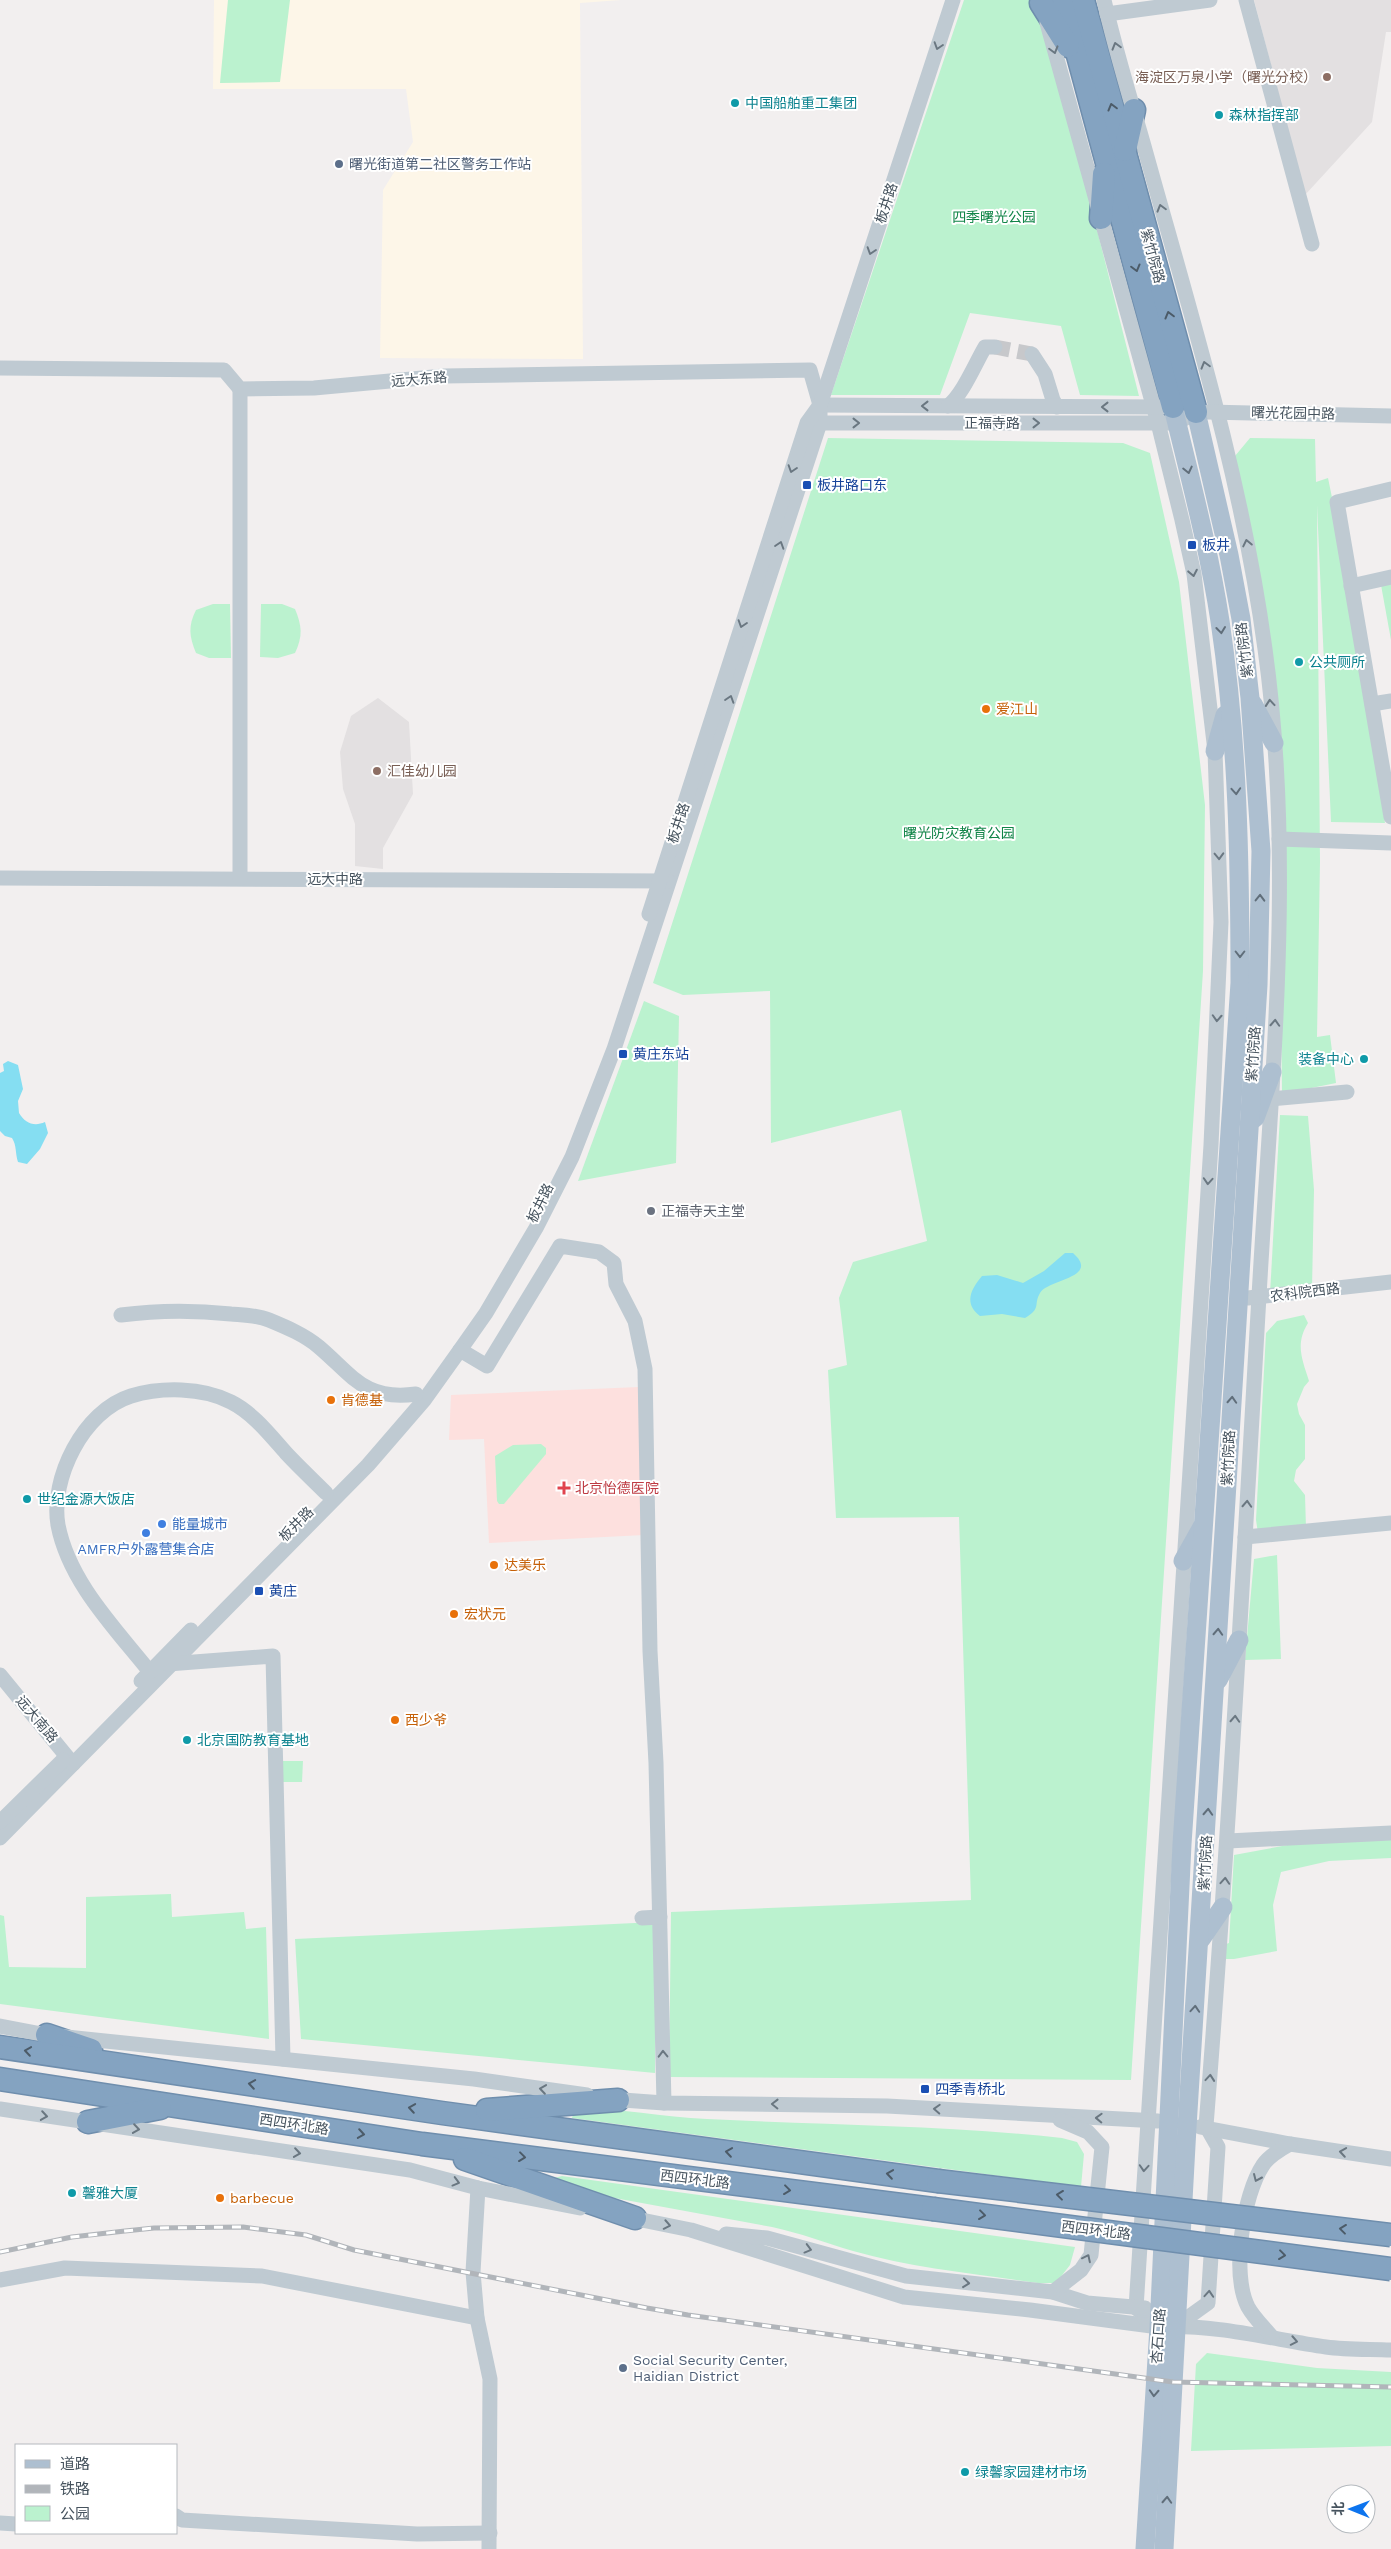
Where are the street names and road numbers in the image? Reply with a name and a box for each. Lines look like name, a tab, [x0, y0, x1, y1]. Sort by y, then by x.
street label: 板井路	[872, 181, 900, 225]
street label: 紫竹院路	[1138, 227, 1168, 285]
street label: 远大东路	[390, 369, 448, 389]
street label: 曙光花园中路	[1251, 404, 1335, 422]
street label: 正福寺路	[964, 415, 1020, 431]
street label: 紫竹院路	[1233, 621, 1255, 679]
street label: 板井路	[664, 801, 692, 845]
street label: 远大中路	[307, 871, 363, 887]
street label: 紫竹院路	[1243, 1026, 1263, 1082]
street label: 板井路	[524, 1181, 556, 1225]
street label: 农科院西路	[1269, 1280, 1341, 1304]
street label: 紫竹院路	[1219, 1430, 1237, 1486]
street label: 板井路	[275, 1503, 317, 1545]
street label: 远大南路	[13, 1692, 61, 1746]
street label: 紫竹院路	[1196, 1835, 1214, 1891]
street label: 西四环北路	[258, 2111, 330, 2137]
street label: 西四环北路	[659, 2167, 731, 2191]
street label: 西四环北路	[1060, 2218, 1132, 2242]
street label: 杏石口路	[1148, 2308, 1168, 2364]

